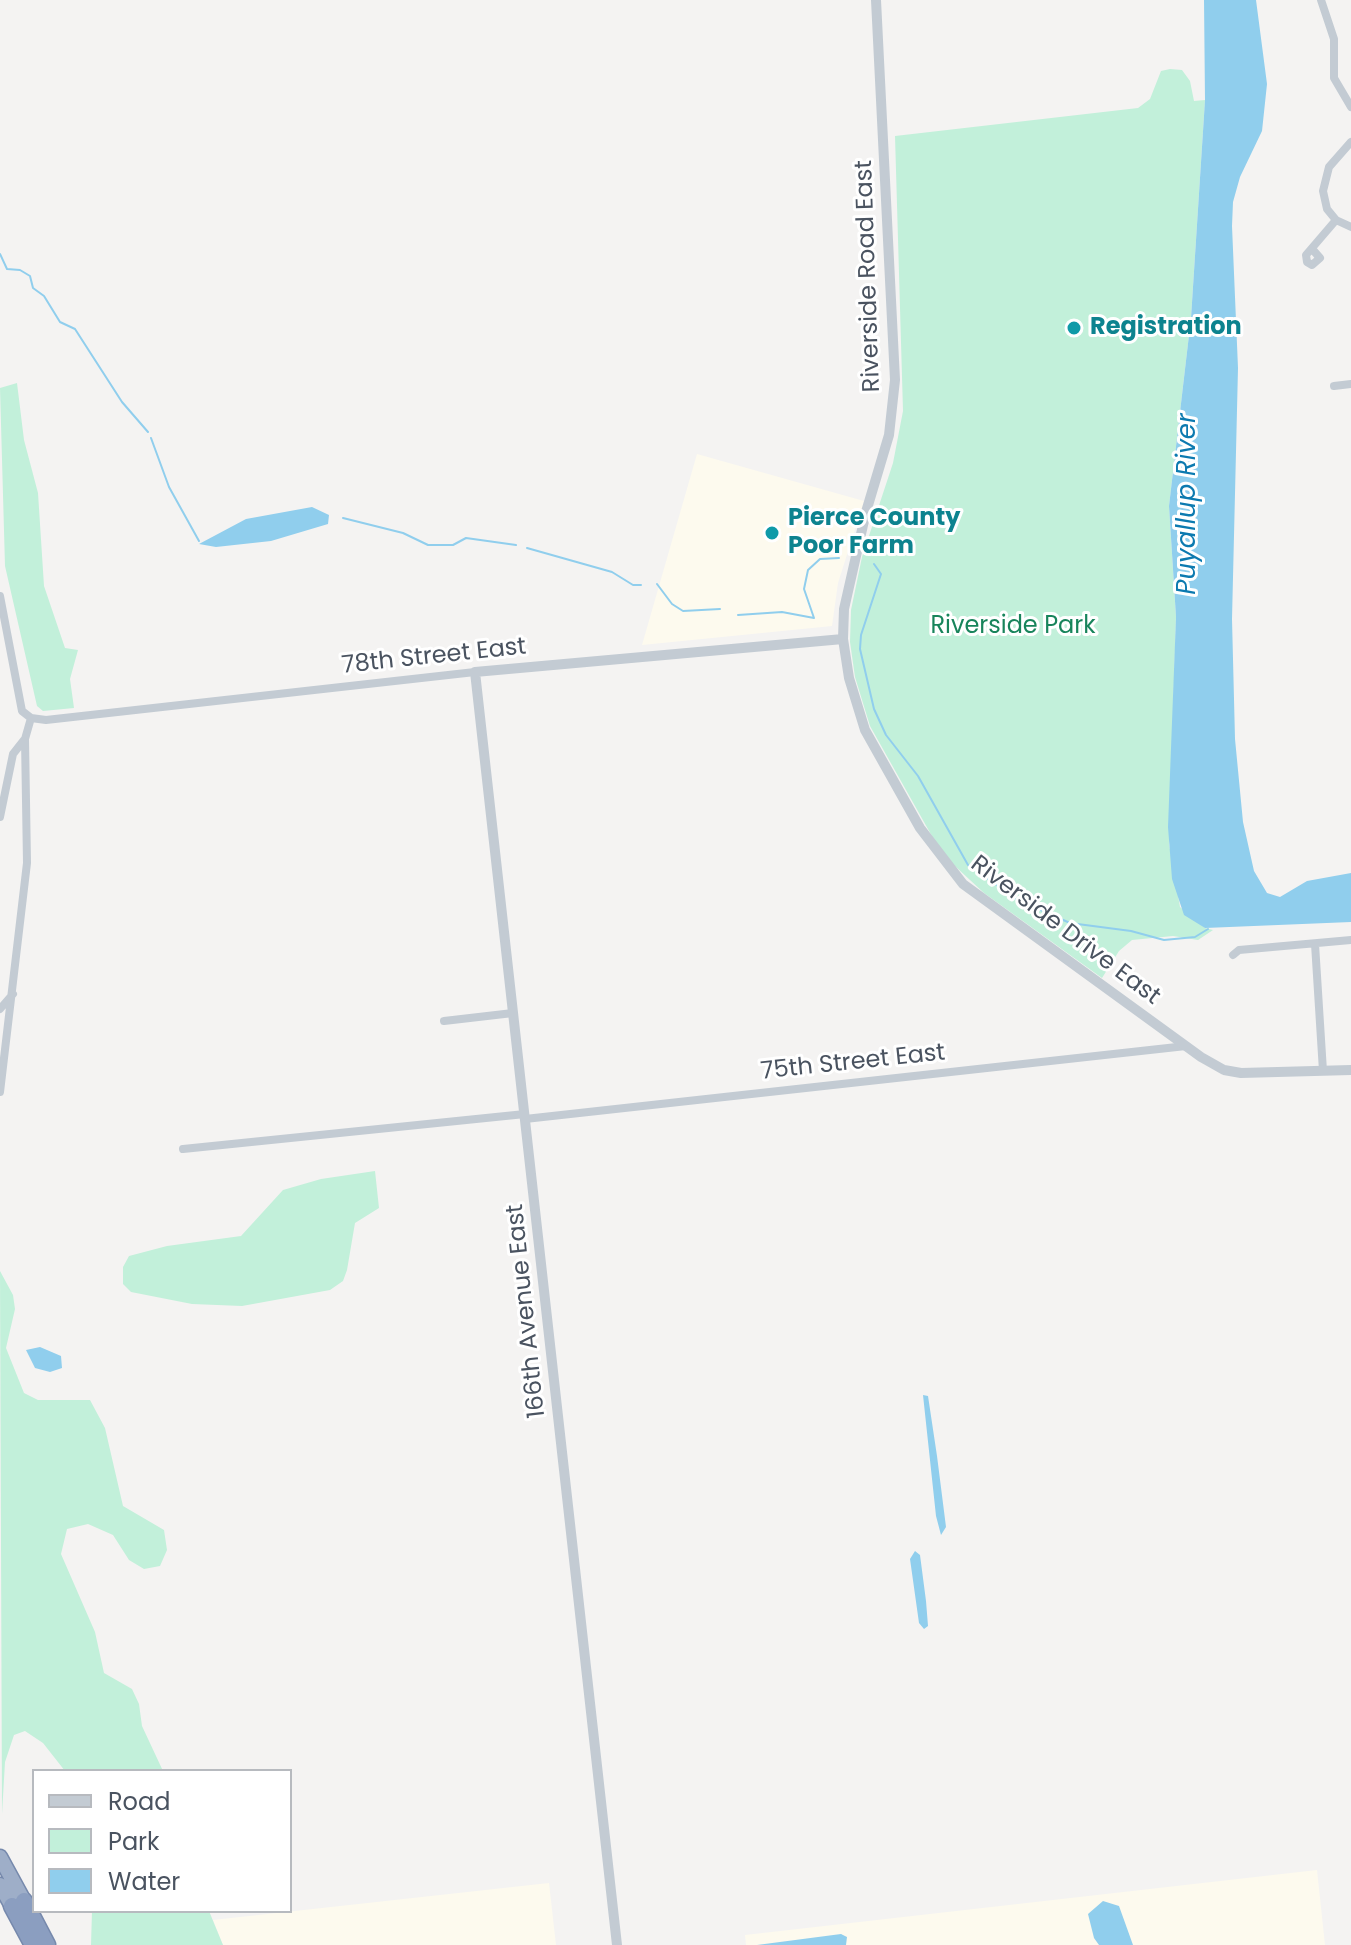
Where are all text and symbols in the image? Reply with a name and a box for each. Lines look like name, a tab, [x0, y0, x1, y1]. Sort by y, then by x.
street label: Riverside Road East	[851, 159, 887, 393]
place label: Registration	[1090, 314, 1242, 342]
marker: Registration	[1065, 319, 1083, 337]
water label: Puyallup River	[1172, 413, 1204, 595]
place label: Pierce County Poor Farm	[788, 505, 960, 561]
marker: Pierce County Poor Farm	[763, 524, 781, 542]
park label: Riverside Park	[930, 613, 1096, 641]
street label: 78th Street East	[340, 633, 528, 681]
street label: Riverside Drive East	[964, 850, 1166, 1012]
street label: 75th Street East	[759, 1039, 947, 1087]
street label: 166th Avenue East	[501, 1203, 553, 1419]
legend	[32, 1769, 292, 1913]
text: Road	[108, 1785, 170, 1818]
text: Park	[108, 1825, 159, 1858]
text: Water	[108, 1865, 180, 1898]

